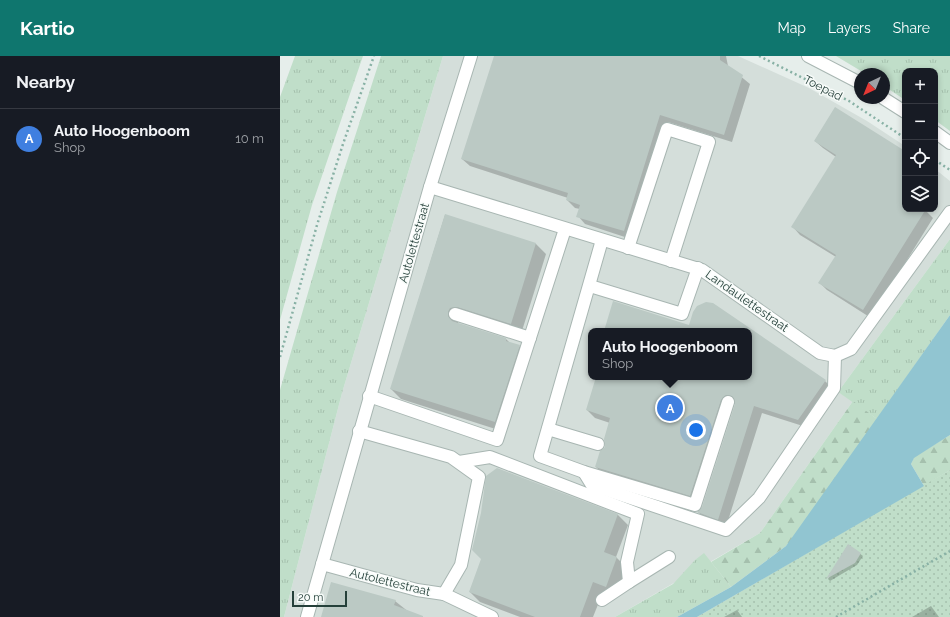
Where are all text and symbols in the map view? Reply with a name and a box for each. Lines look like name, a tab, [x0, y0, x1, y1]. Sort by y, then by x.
text: Kartio	[20, 17, 75, 39]
text: Map	[778, 20, 806, 36]
text: Layers	[828, 20, 871, 36]
text: Share	[893, 20, 930, 36]
north arrow	[854, 68, 890, 104]
map controls	[902, 68, 938, 212]
button: +	[902, 68, 938, 104]
text: Nearby	[16, 72, 75, 92]
street label: Toepad	[801, 72, 845, 104]
button: −	[902, 104, 938, 140]
text: Auto Hoogenboom	[54, 122, 190, 140]
text: A	[25, 131, 33, 146]
text: 10 m	[235, 131, 264, 146]
text: Shop	[54, 140, 85, 155]
button: locate	[902, 140, 938, 176]
button: layers	[902, 176, 938, 212]
street label: Autolettestraat	[396, 201, 432, 285]
street label: Landaulettestraat	[703, 267, 791, 335]
popup	[588, 328, 752, 380]
text: Auto Hoogenboom	[602, 338, 738, 356]
text: Shop	[602, 356, 633, 371]
pin: A	[657, 393, 683, 423]
your location	[686, 420, 706, 440]
street label: Autolettestraat	[348, 565, 432, 599]
scale bar	[292, 589, 347, 608]
text: 20 m	[298, 591, 323, 604]

